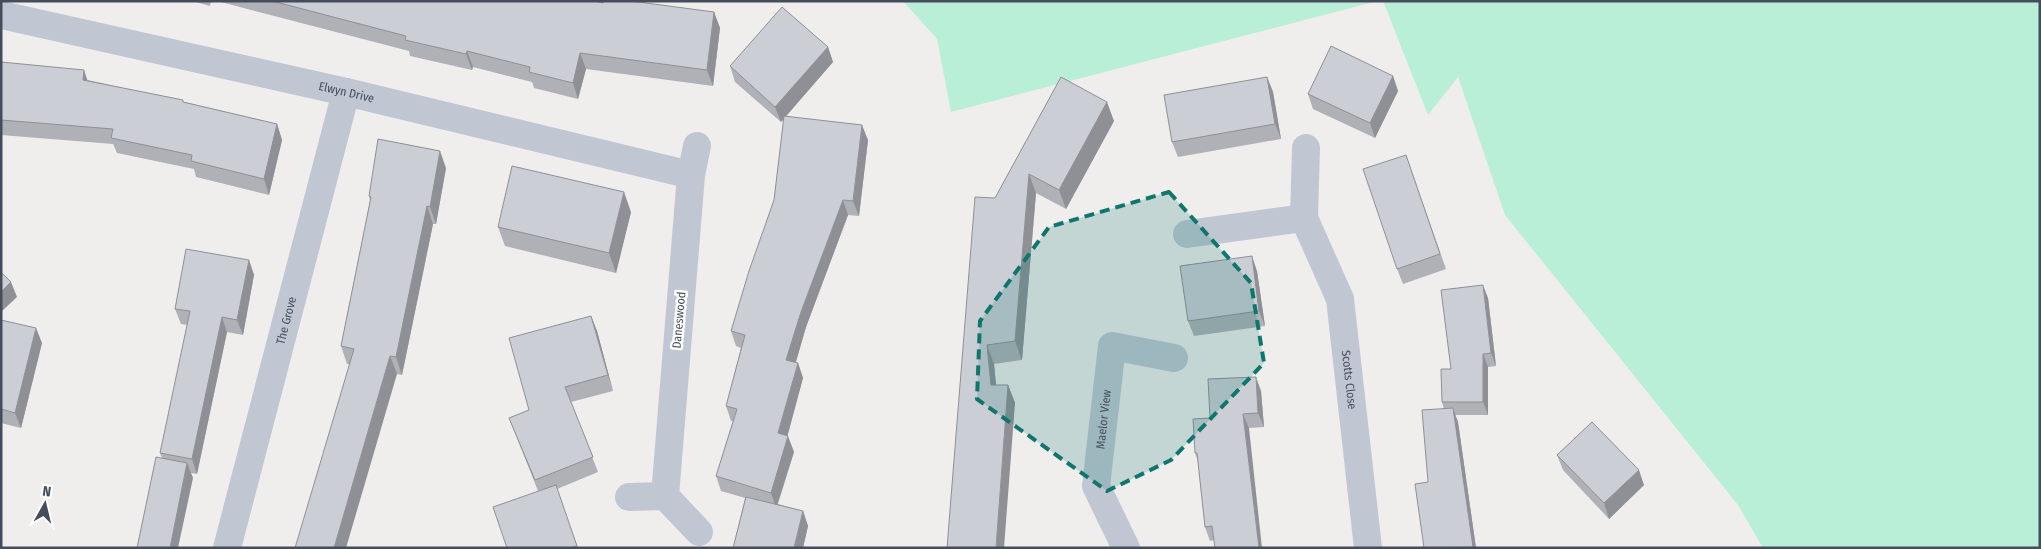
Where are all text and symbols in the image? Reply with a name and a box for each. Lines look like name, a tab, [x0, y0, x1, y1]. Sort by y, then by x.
street label: Elwyn Drive	[317, 79, 376, 106]
street label: Daneswood	[670, 291, 688, 349]
street label: The Grove	[273, 295, 299, 346]
street label: Scotts Close	[1339, 349, 1359, 410]
street label: Maelor View	[1093, 389, 1114, 450]
north arrow	[20, 479, 70, 529]
text: N	[41, 483, 52, 501]

